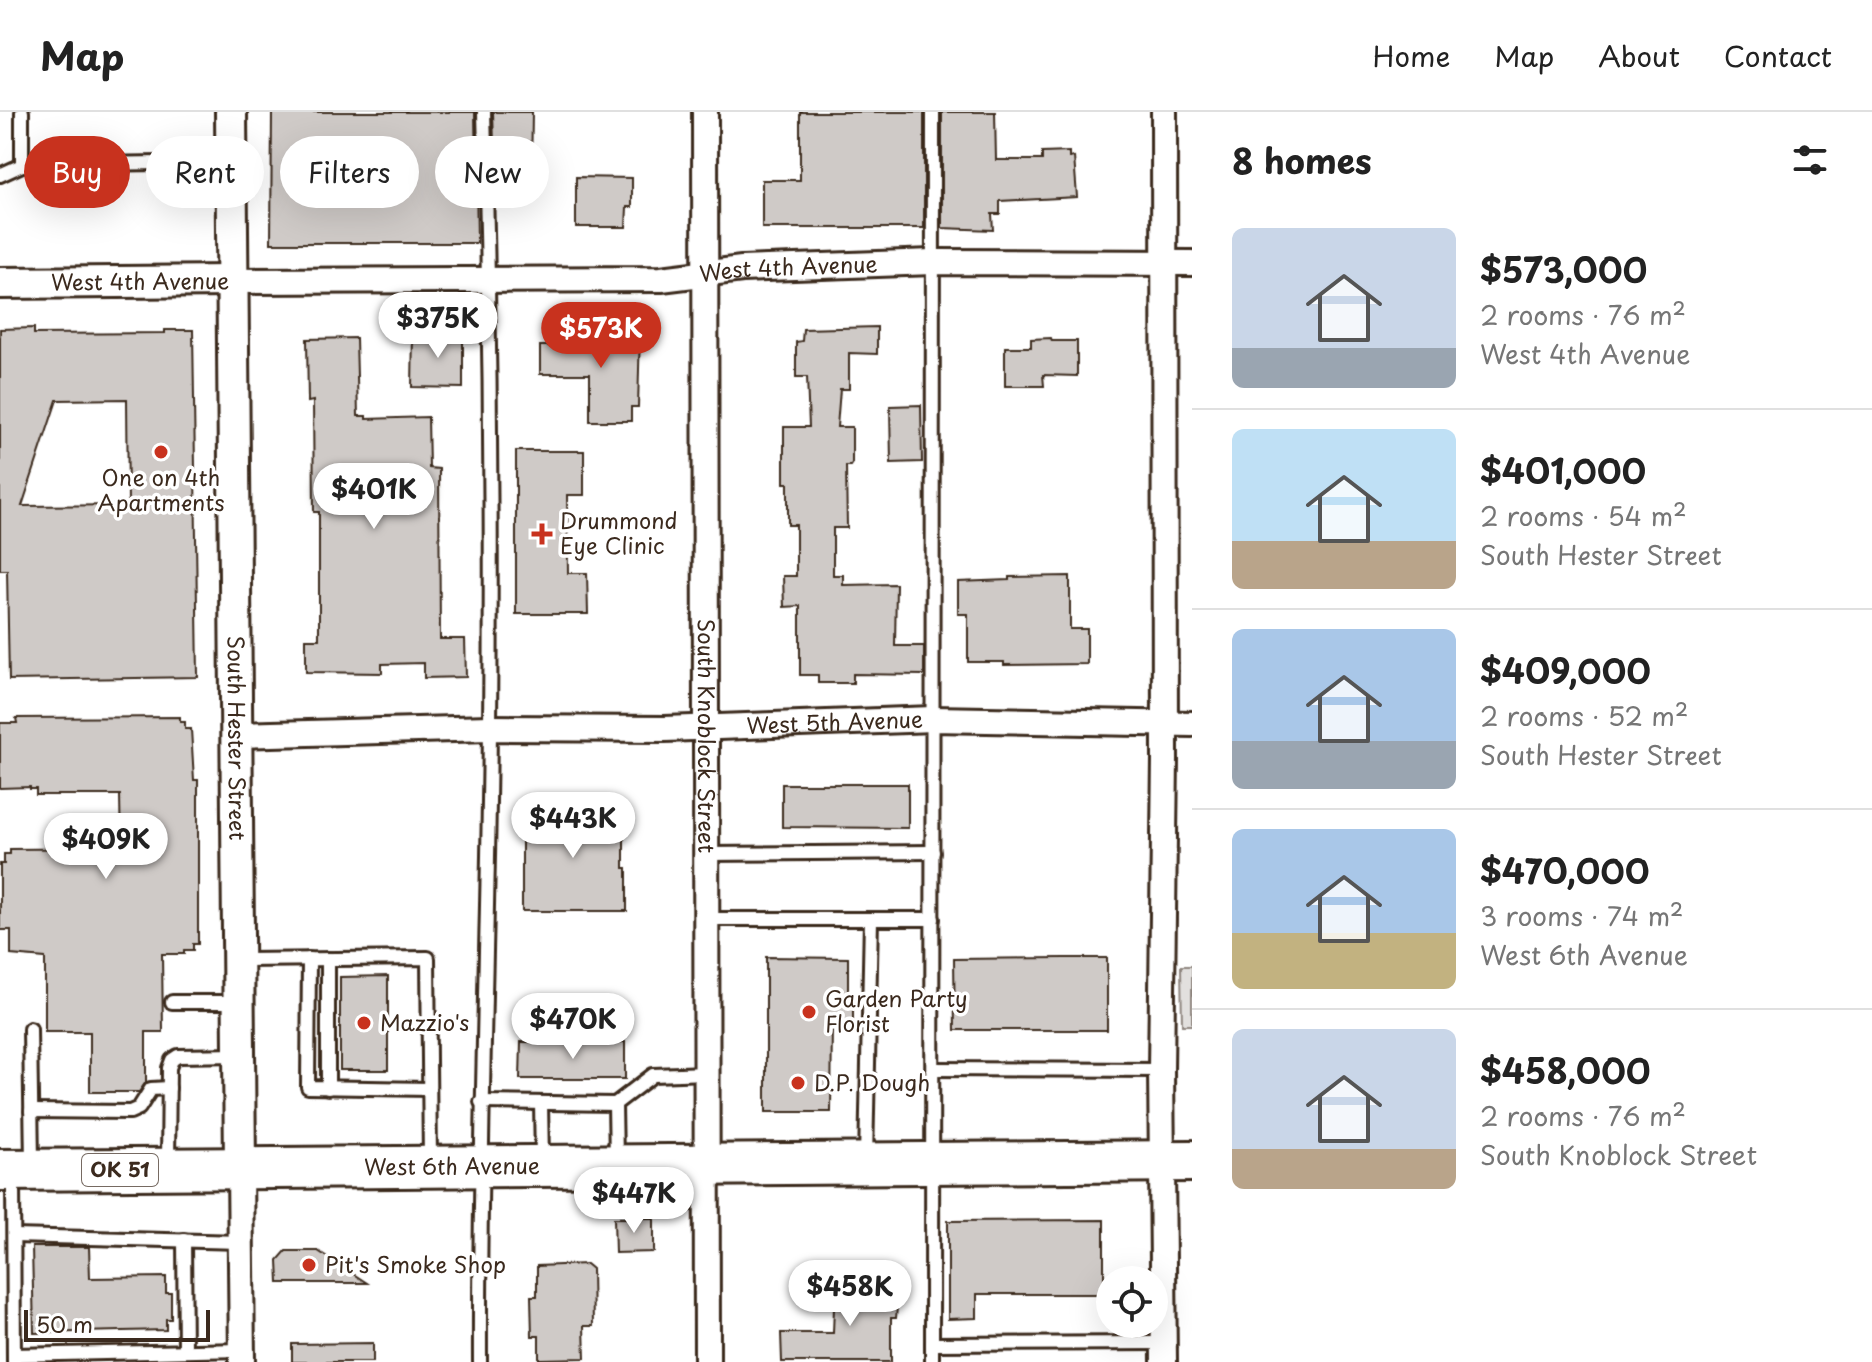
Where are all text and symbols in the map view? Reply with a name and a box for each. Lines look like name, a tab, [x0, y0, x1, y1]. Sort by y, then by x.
text: Map	[40, 27, 124, 84]
text: Home	[1372, 34, 1450, 77]
text: Map	[1494, 34, 1554, 77]
text: About	[1598, 34, 1680, 77]
text: Contact	[1724, 34, 1832, 77]
text: 8 homes	[1232, 134, 1372, 186]
chip: Buy	[24, 136, 130, 208]
chip: Rent	[146, 136, 264, 208]
chip: Filters	[280, 136, 419, 208]
chip: New	[435, 136, 549, 208]
icon: filters	[1788, 138, 1832, 182]
text: $573,000	[1480, 243, 1647, 295]
street label: West 4th Avenue	[697, 246, 878, 289]
icon: home	[1296, 260, 1392, 356]
street label: West 4th Avenue	[51, 263, 229, 298]
pin: $375K	[382, 292, 494, 360]
text: 2 rooms · 76 m²	[1480, 295, 1686, 334]
text: $375K	[396, 298, 480, 337]
pin: $573K	[545, 302, 657, 370]
text: $573K	[559, 308, 643, 347]
text: West 4th Avenue	[1480, 334, 1690, 373]
marker: One on 4th Apartments	[152, 443, 170, 461]
text: $401,000	[1480, 444, 1646, 496]
place label: One on 4th Apartments	[97, 460, 225, 518]
icon: home	[1296, 461, 1392, 557]
pin: $401K	[318, 463, 430, 531]
text: $401K	[331, 469, 417, 508]
text: 2 rooms · 54 m²	[1480, 496, 1687, 535]
place label: Drummond Eye Clinic	[560, 503, 677, 561]
marker: Drummond Eye Clinic	[531, 523, 553, 545]
text: South Hester Street	[1480, 535, 1722, 574]
street label: South Knoblock Street	[691, 619, 724, 853]
street label: South Hester Street	[220, 636, 255, 841]
text: $409,000	[1480, 644, 1651, 696]
icon: home	[1296, 661, 1392, 757]
text: 2 rooms · 52 m²	[1480, 696, 1688, 735]
street label: West 5th Avenue	[746, 701, 924, 741]
text: South Hester Street	[1480, 735, 1722, 774]
pin: $443K	[517, 792, 629, 860]
text: $443K	[529, 798, 617, 837]
pin: $409K	[50, 813, 162, 881]
text: $409K	[62, 819, 150, 858]
text: $470,000	[1480, 844, 1650, 896]
icon: home	[1296, 861, 1392, 957]
text: 3 rooms · 74 m²	[1480, 896, 1684, 935]
text: West 6th Avenue	[1480, 935, 1688, 974]
place label: Garden Party Florist	[825, 981, 968, 1039]
pin: $470K	[517, 993, 629, 1061]
text: $470K	[529, 999, 617, 1038]
marker: Garden Party Florist	[800, 1003, 818, 1021]
place label: Mazzio's	[380, 1005, 469, 1038]
marker: Mazzio's	[355, 1014, 373, 1032]
text: $458,000	[1480, 1044, 1650, 1096]
icon: home	[1296, 1061, 1392, 1157]
place label: D.P. Dough	[814, 1065, 930, 1098]
marker: D.P. Dough	[789, 1074, 807, 1092]
text: 2 rooms · 76 m²	[1480, 1096, 1686, 1135]
text: South Knoblock Street	[1480, 1135, 1757, 1174]
street label: West 6th Avenue	[364, 1148, 540, 1182]
road number: OK 51	[82, 1154, 158, 1186]
pin: $447K	[578, 1167, 690, 1235]
text: $447K	[592, 1173, 676, 1212]
place label: Pit's Smoke Shop	[325, 1247, 506, 1280]
marker: Pit's Smoke Shop	[300, 1256, 318, 1274]
pin: $458K	[794, 1260, 906, 1328]
text: $458K	[807, 1266, 893, 1305]
map controls	[1096, 1266, 1168, 1338]
button: locate	[1096, 1266, 1168, 1338]
scale bar	[24, 1306, 210, 1342]
text: 50 m	[36, 1307, 93, 1340]

